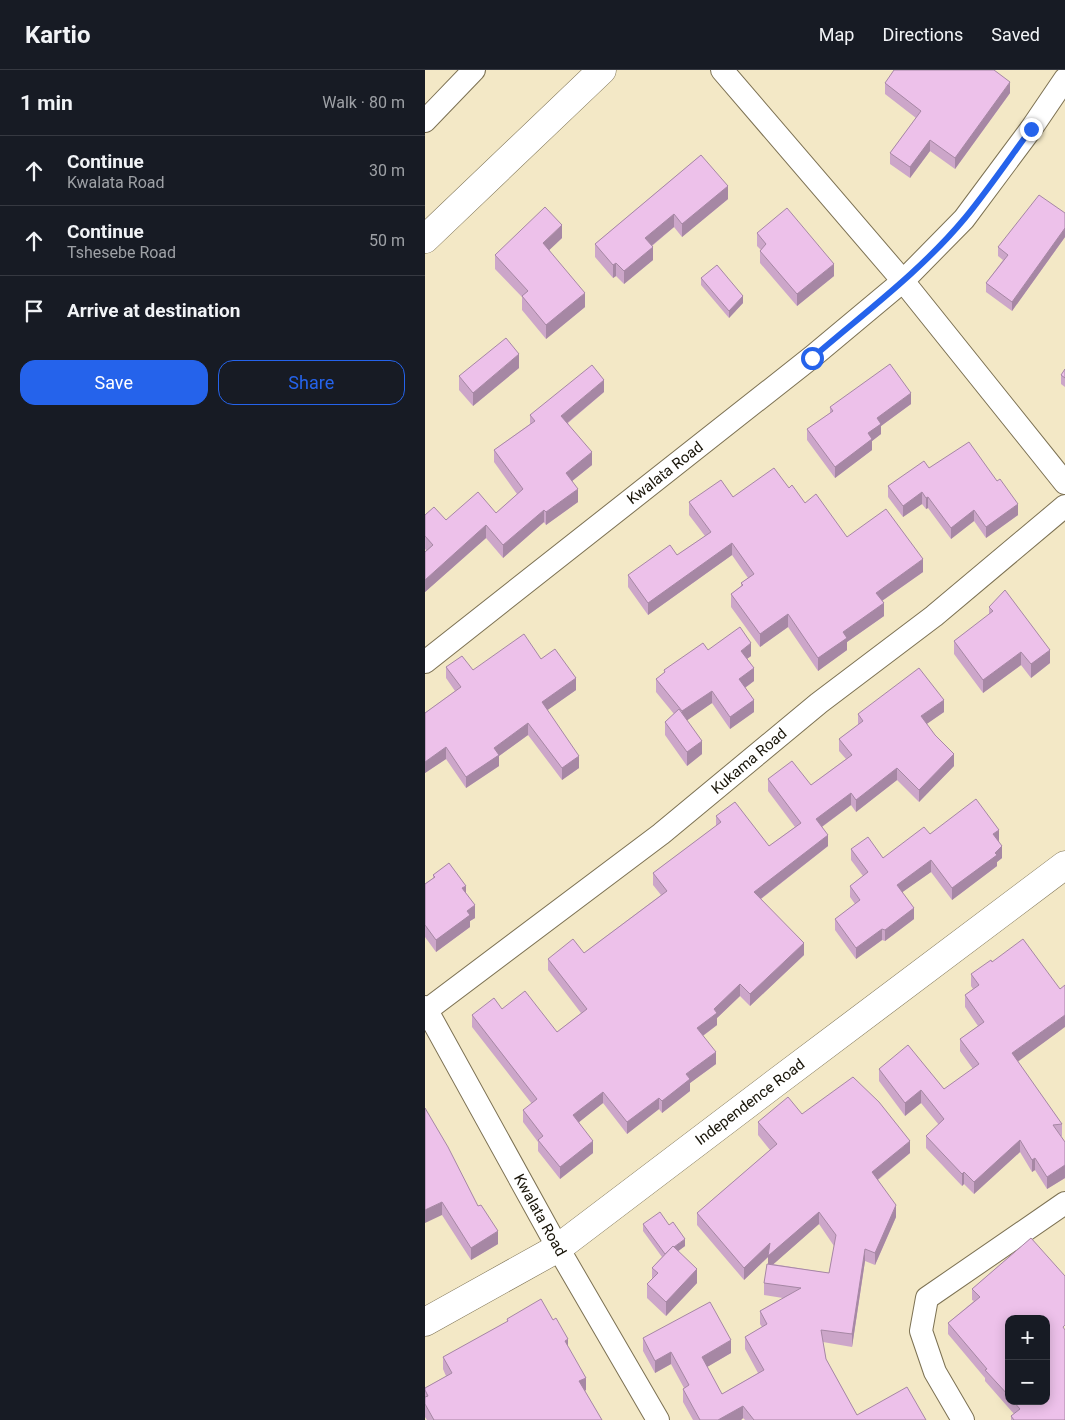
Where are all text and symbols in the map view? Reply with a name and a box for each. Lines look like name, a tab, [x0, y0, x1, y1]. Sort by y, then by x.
text: Kartio	[25, 21, 91, 49]
text: Map	[819, 24, 854, 45]
text: Directions	[882, 24, 963, 45]
text: Saved	[991, 24, 1040, 45]
text: 1 min	[20, 91, 73, 115]
text: Walk · 80 m	[322, 93, 405, 112]
route end	[1020, 118, 1043, 141]
text: Continue	[67, 150, 144, 173]
icon: ahead	[20, 157, 48, 185]
text: 30 m	[369, 161, 405, 180]
text: Kwalata Road	[67, 173, 164, 192]
text: Continue	[67, 220, 144, 243]
icon: ahead	[20, 227, 48, 255]
text: 50 m	[369, 231, 405, 250]
text: Tshesebe Road	[67, 243, 176, 262]
icon: arrive	[20, 297, 48, 325]
text: Arrive at destination	[67, 299, 240, 322]
route start	[801, 347, 824, 370]
button: Save	[20, 360, 208, 405]
button: Share	[218, 360, 405, 405]
street label: Kwalata Road	[623, 438, 707, 508]
street label: Kukama Road	[708, 724, 790, 798]
street label: Independence Road	[692, 1055, 808, 1149]
street label: Kwalata Road	[510, 1171, 570, 1259]
map controls	[1005, 1315, 1050, 1405]
button: +	[1005, 1315, 1050, 1360]
button: −	[1005, 1360, 1050, 1405]

